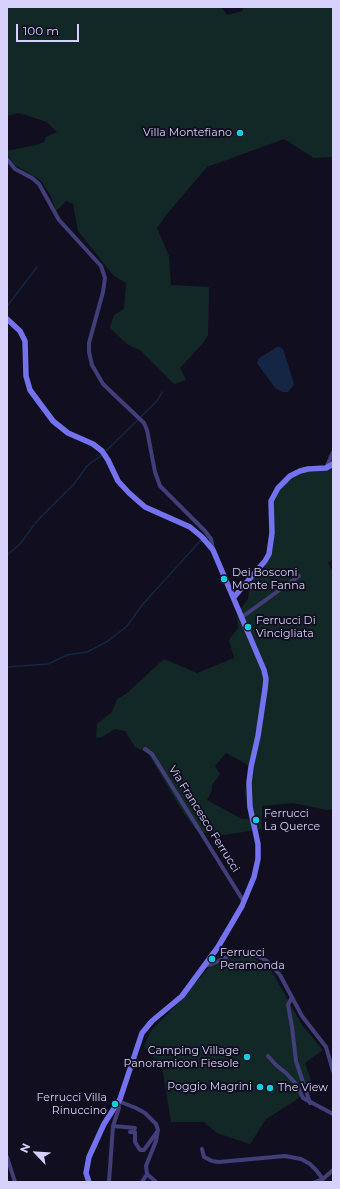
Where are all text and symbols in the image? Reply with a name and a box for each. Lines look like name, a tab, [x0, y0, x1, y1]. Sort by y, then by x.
scale bar	[18, 16, 81, 42]
text: 100 m	[23, 23, 59, 38]
place label: Villa Montefiano	[143, 126, 232, 140]
marker: Villa Montefiano	[235, 128, 245, 138]
place label: Dei Bosconi Monte Fanna	[232, 566, 305, 592]
marker: Dei Bosconi Monte Fanna	[219, 574, 229, 584]
place label: Ferrucci Di Vincigliata	[256, 614, 316, 640]
marker: Ferrucci Di Vincigliata	[243, 622, 253, 632]
street label: Via Francesco Ferrucci	[166, 763, 242, 875]
place label: Ferrucci La Querce	[264, 807, 320, 833]
marker: Ferrucci La Querce	[251, 815, 261, 825]
place label: Ferrucci Peramonda	[220, 946, 285, 972]
marker: Ferrucci Peramonda	[207, 954, 217, 964]
place label: Camping Village Panoramicon Fiesole	[124, 1044, 239, 1070]
marker: Camping Village Panoramicon Fiesole	[242, 1052, 252, 1062]
place label: Poggio Magrini	[167, 1080, 252, 1094]
place label: The View	[278, 1081, 328, 1095]
marker: Poggio Magrini	[255, 1082, 265, 1092]
marker: The View	[265, 1083, 275, 1093]
place label: Ferrucci Villa Rinuccino	[37, 1091, 107, 1117]
marker: Ferrucci Villa Rinuccino	[110, 1099, 120, 1109]
north arrow	[16, 1133, 56, 1173]
text: N	[17, 1141, 33, 1155]

